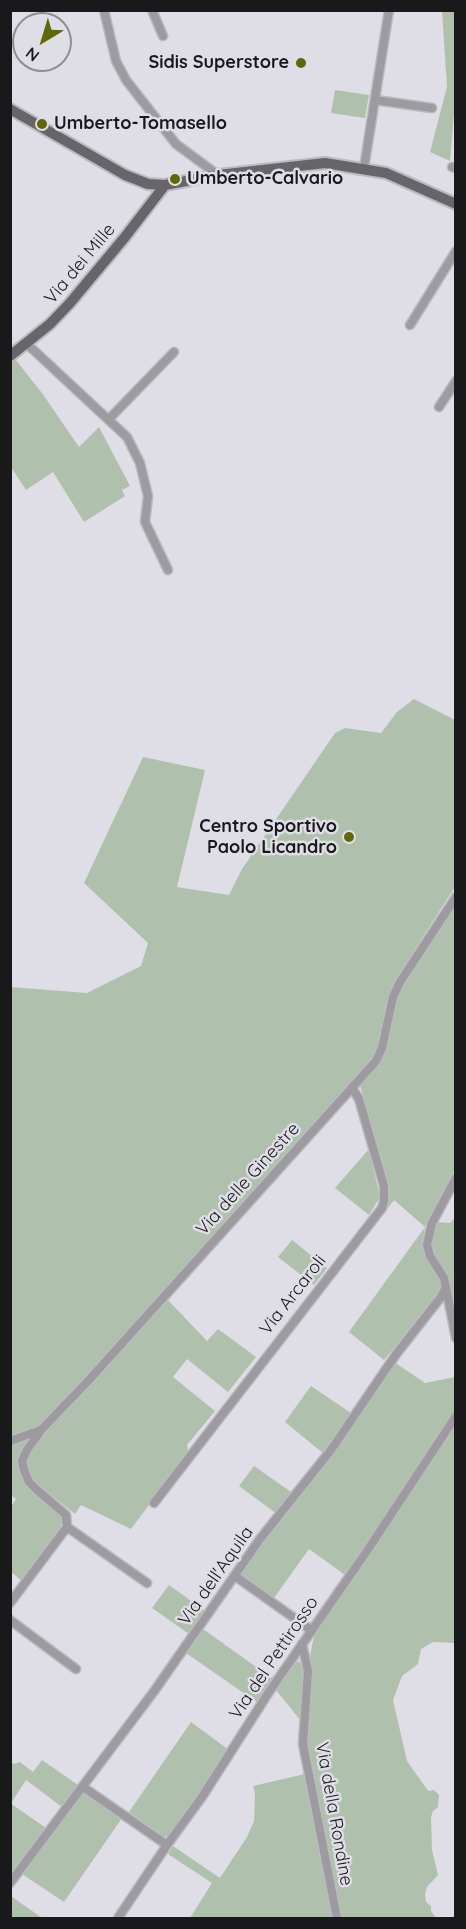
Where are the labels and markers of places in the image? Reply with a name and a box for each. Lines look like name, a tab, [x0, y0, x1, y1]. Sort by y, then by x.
place label: Sidis Superstore	[148, 52, 289, 74]
marker: Sidis Superstore	[294, 56, 308, 70]
place label: Umberto-Tomasello	[54, 113, 227, 135]
marker: Umberto-Tomasello	[35, 117, 49, 131]
place label: Umberto-Calvario	[187, 168, 343, 190]
marker: Umberto-Calvario	[168, 172, 182, 186]
place label: Centro Sportivo Paolo Licandro	[199, 816, 337, 858]
marker: Centro Sportivo Paolo Licandro	[342, 830, 356, 844]

